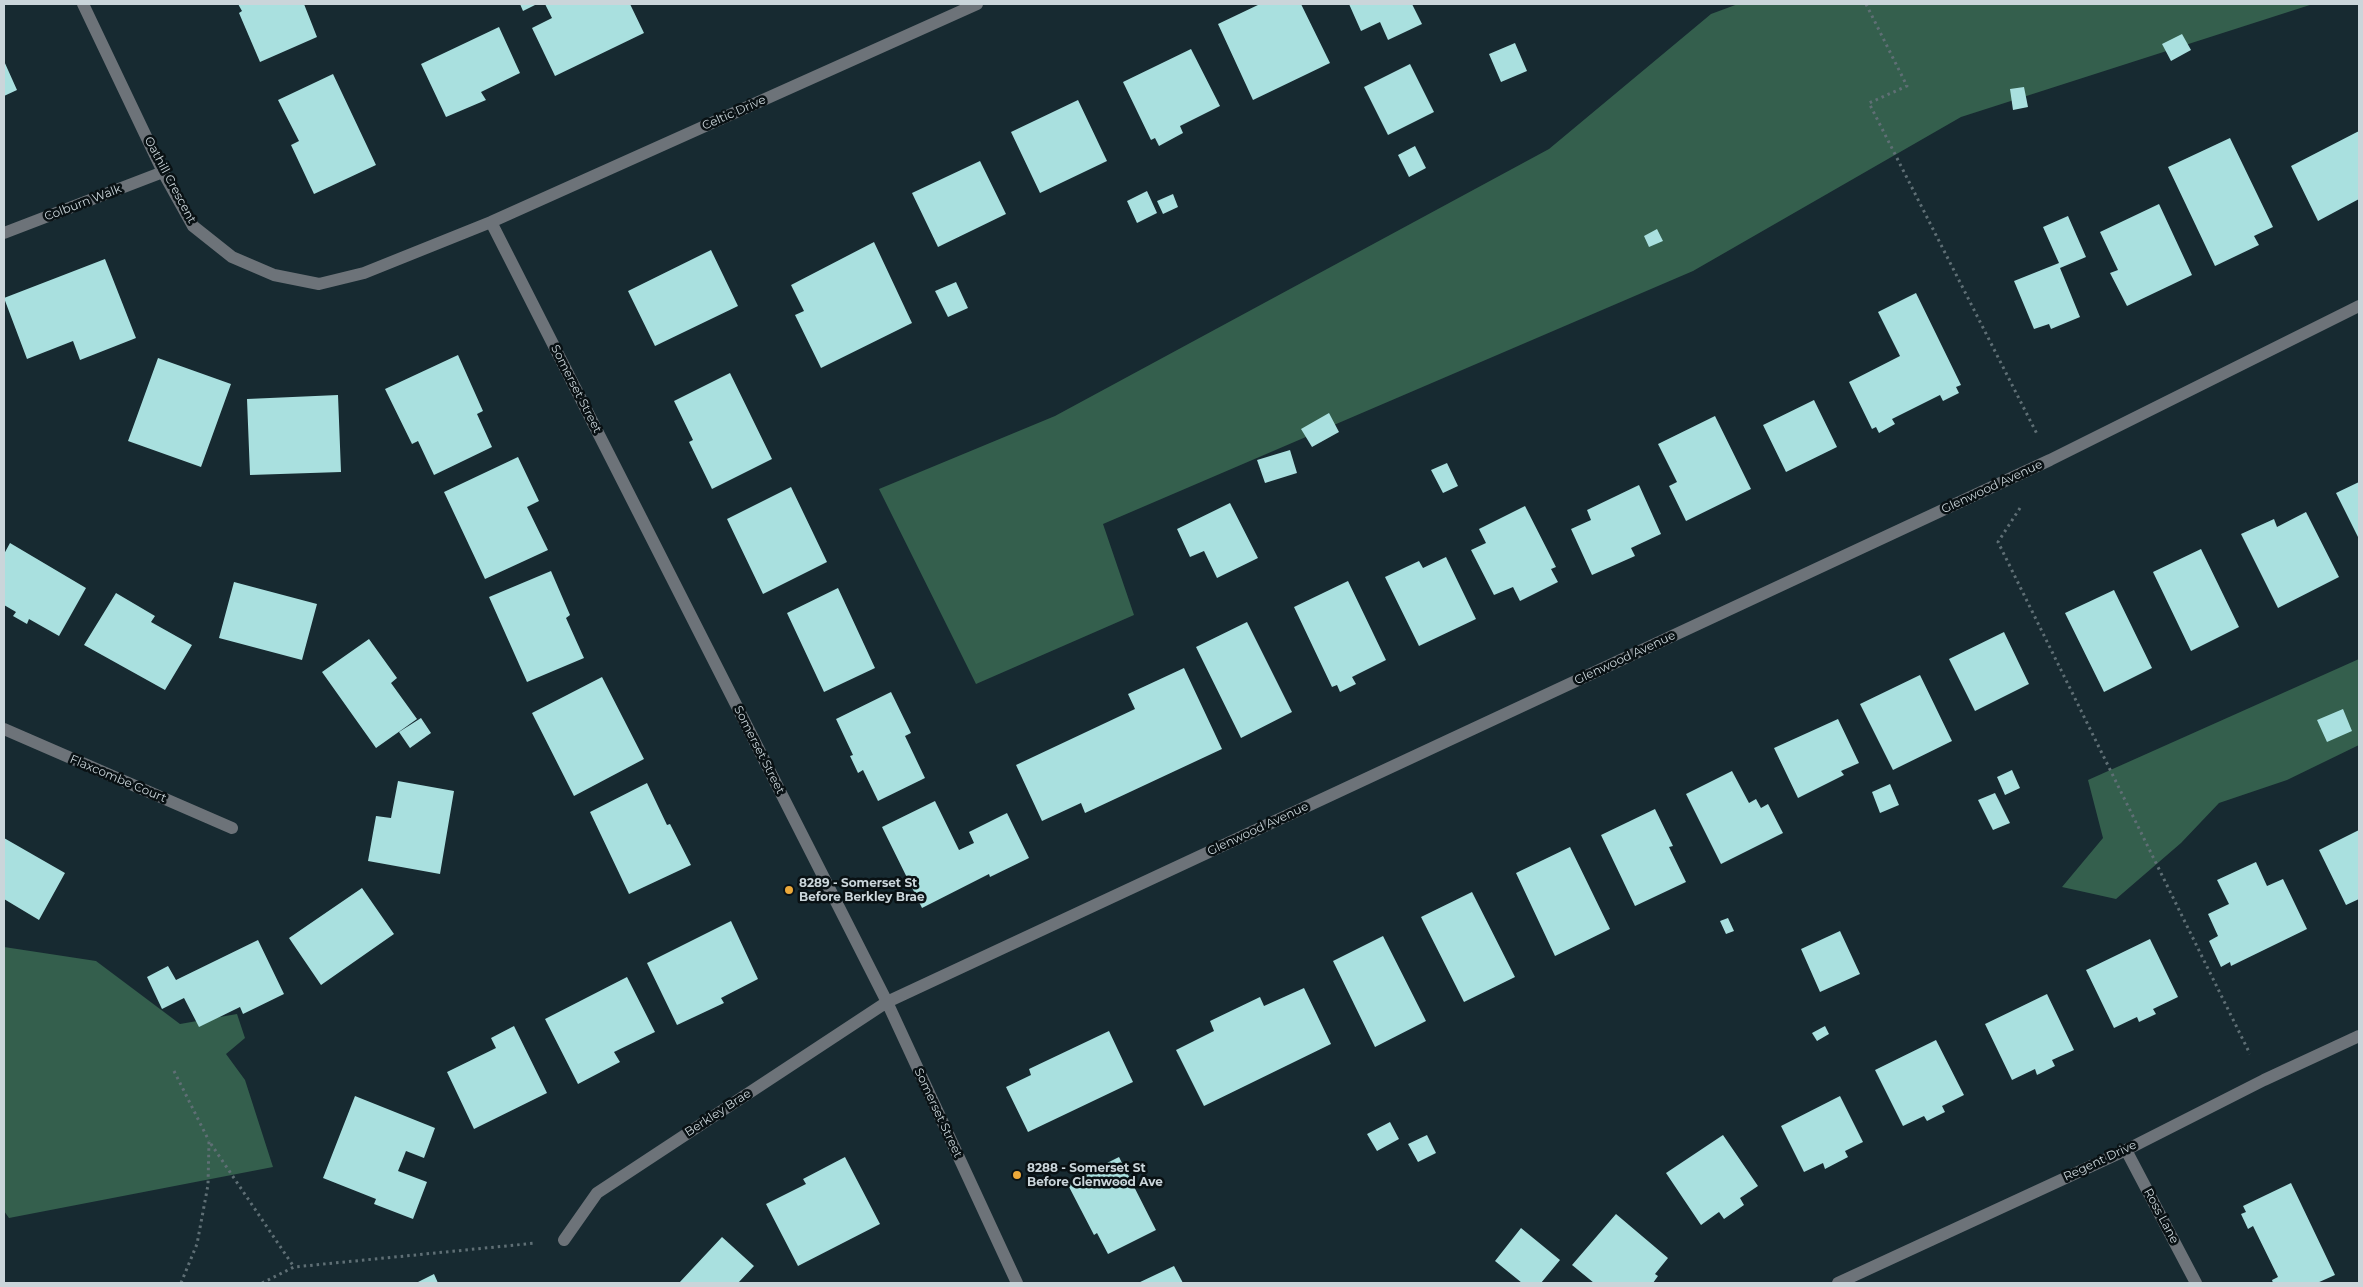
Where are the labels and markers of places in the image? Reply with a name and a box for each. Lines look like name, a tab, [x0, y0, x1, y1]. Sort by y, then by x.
place label: 8289 - Somerset St Before Berkley Brae	[799, 876, 925, 904]
marker: 8289 - Somerset St Before Berkley Brae	[783, 884, 795, 896]
place label: 8288 - Somerset St Before Glenwood Ave	[1027, 1161, 1163, 1189]
marker: 8288 - Somerset St Before Glenwood Ave	[1011, 1169, 1023, 1181]

